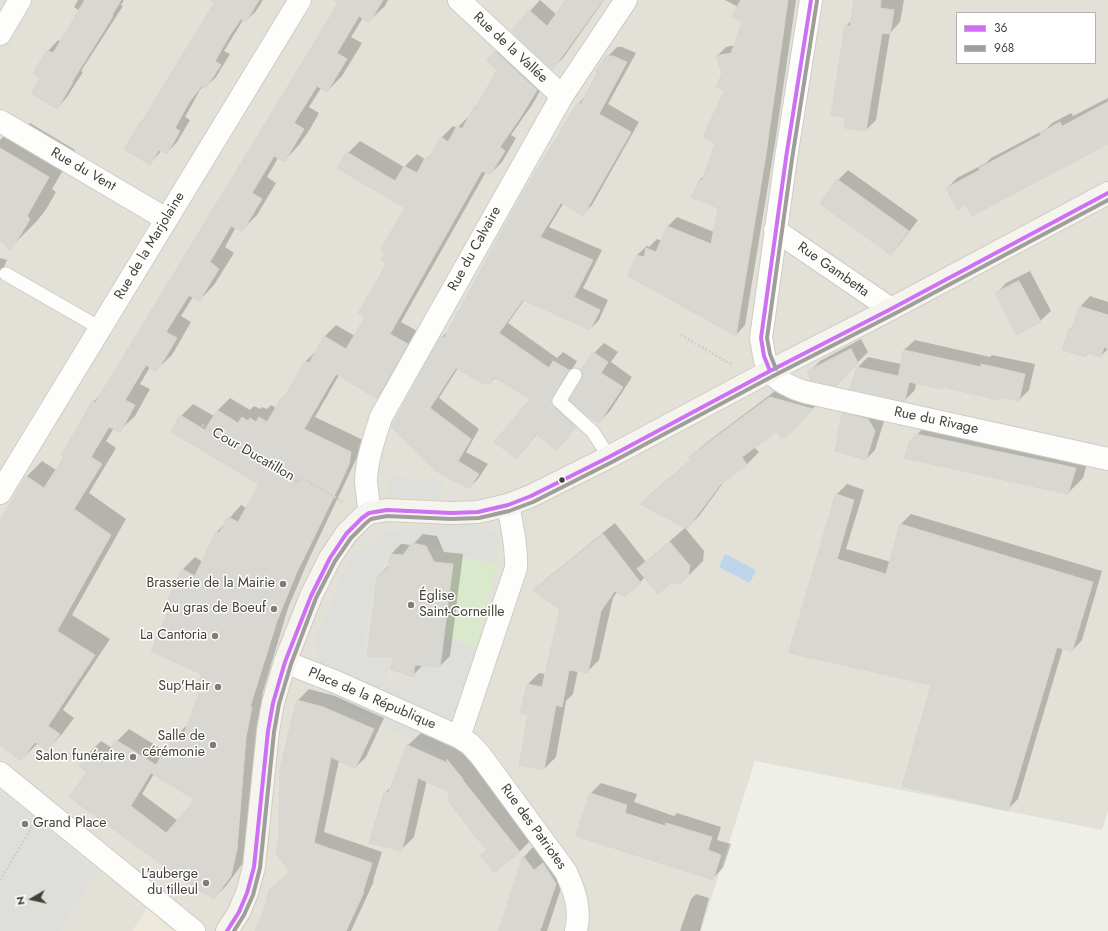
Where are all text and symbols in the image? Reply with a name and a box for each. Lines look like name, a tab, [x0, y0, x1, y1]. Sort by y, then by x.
street label: Rue de la Vallée	[469, 9, 551, 87]
legend	[956, 12, 1096, 64]
text: 36	[994, 19, 1007, 37]
text: 968	[994, 39, 1014, 57]
street label: Rue du Vent	[48, 145, 118, 195]
street label: Rue de la Marjolaine	[111, 189, 189, 303]
street label: Rue du Calvaire	[445, 204, 505, 294]
street label: Rue Gambetta	[794, 239, 872, 301]
street label: Rue du Rivage	[892, 404, 980, 438]
street label: Cour Ducatillon	[209, 425, 297, 485]
unlabelled marker	[557, 475, 567, 485]
place label: Brasserie de la Mairie	[146, 576, 275, 592]
marker: Brasserie de la Mairie	[278, 579, 288, 589]
place label: Église Saint-Corneille	[419, 589, 505, 622]
marker: Église Saint-Corneille	[406, 600, 416, 610]
place label: Au gras de Boeuf	[163, 601, 266, 617]
marker: Au gras de Boeuf	[269, 604, 279, 614]
place label: La Cantoria	[140, 628, 207, 644]
marker: La Cantoria	[210, 631, 220, 641]
street label: Place de la République	[306, 664, 438, 734]
place label: Sup'Hair	[158, 679, 210, 695]
marker: Sup'Hair	[213, 682, 223, 692]
place label: Salle de cérémonie	[143, 729, 205, 762]
marker: Salle de cérémonie	[208, 740, 218, 750]
place label: Salon funéraire	[35, 749, 125, 765]
marker: Salon funéraire	[128, 752, 138, 762]
street label: Rue des Patriotes	[496, 781, 570, 873]
place label: Grand Place	[33, 816, 106, 832]
marker: Grand Place	[20, 819, 30, 829]
place label: L'auberge du tilleul	[141, 867, 198, 900]
marker: L'auberge du tilleul	[201, 878, 211, 888]
north arrow	[12, 879, 52, 919]
text: N	[12, 895, 29, 906]

